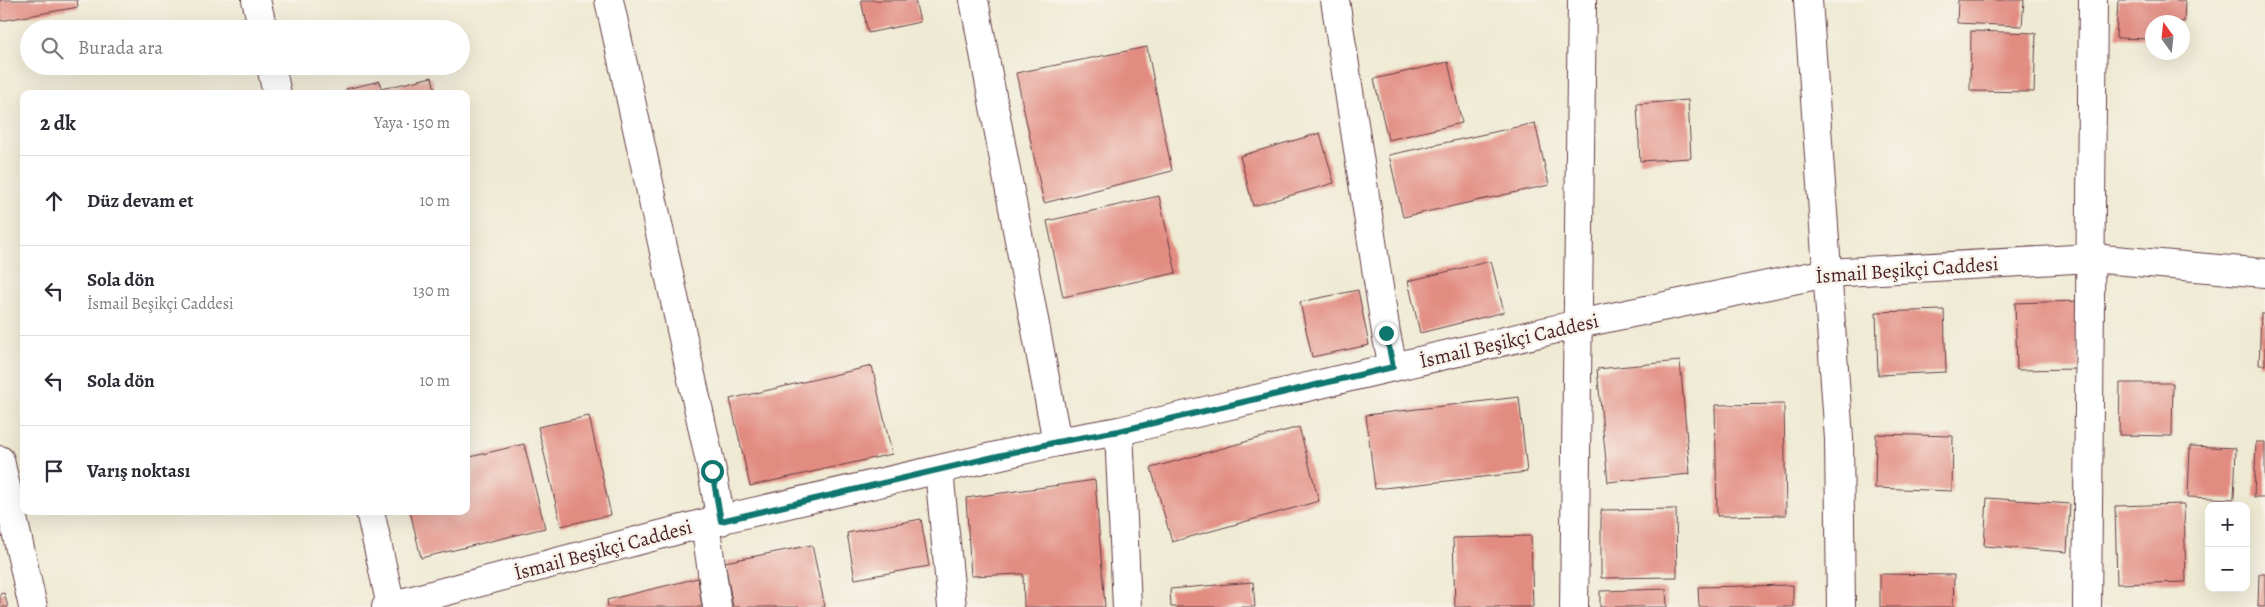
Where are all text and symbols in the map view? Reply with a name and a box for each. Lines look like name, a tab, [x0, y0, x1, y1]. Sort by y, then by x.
north arrow	[2145, 15, 2190, 60]
search box	[20, 20, 470, 75]
icon: search	[38, 34, 66, 62]
text: Burada ara	[78, 35, 163, 61]
text: 2 dk	[40, 109, 76, 137]
text: Yaya · 150 m	[374, 112, 450, 134]
icon: ahead	[40, 187, 68, 215]
text: Düz devam et	[87, 188, 194, 214]
text: 10 m	[420, 190, 450, 212]
street label: İsmail Beşikçi Caddesi	[1815, 250, 1999, 290]
text: Sola dön	[87, 267, 155, 293]
icon: left	[40, 277, 68, 305]
text: 130 m	[413, 280, 450, 302]
text: İsmail Beşikçi Caddesi	[87, 293, 234, 315]
street label: İsmail Beşikçi Caddesi	[1417, 307, 1601, 375]
route end	[1375, 322, 1398, 345]
icon: left	[40, 367, 68, 395]
text: Sola dön	[87, 368, 155, 394]
text: 10 m	[420, 370, 450, 392]
icon: arrive	[40, 457, 68, 485]
text: Varış noktası	[87, 458, 190, 484]
route start	[701, 460, 724, 483]
map controls	[2205, 502, 2250, 592]
button: +	[2205, 502, 2250, 547]
street label: İsmail Beşikçi Caddesi	[511, 513, 695, 587]
button: −	[2205, 547, 2250, 592]

